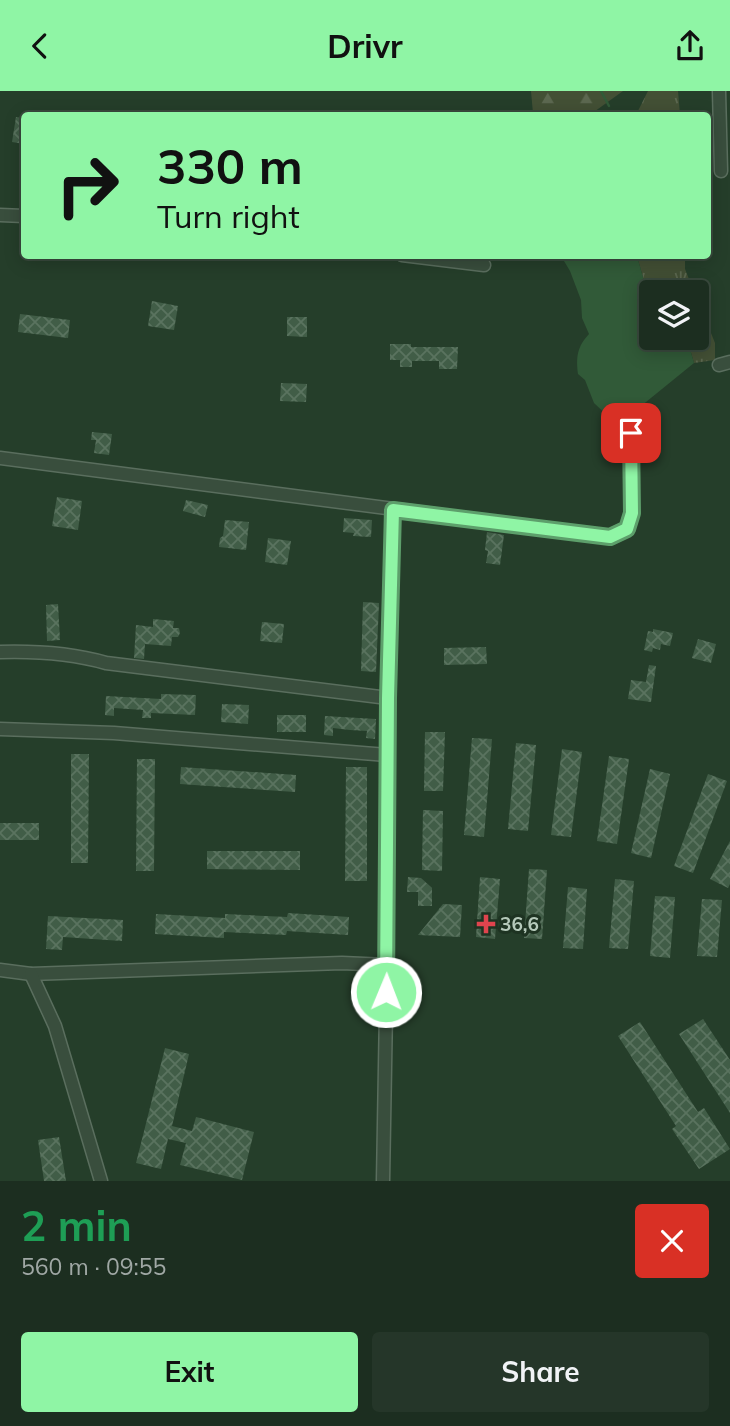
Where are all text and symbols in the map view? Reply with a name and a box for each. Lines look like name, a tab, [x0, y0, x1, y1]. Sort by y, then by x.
text: Drivr	[327, 26, 403, 66]
icon: back	[21, 27, 59, 65]
icon: share	[671, 27, 709, 65]
text: 330 m	[157, 135, 303, 196]
icon: right	[42, 140, 133, 231]
text: Turn right	[157, 196, 300, 236]
map controls	[639, 280, 709, 350]
button: layers	[639, 280, 709, 350]
pin	[601, 403, 661, 463]
icon: arrive	[612, 414, 650, 452]
place label: 36,6	[500, 912, 539, 936]
marker: 36,6	[478, 916, 494, 932]
position arrow	[349, 955, 423, 1029]
text: 2 min	[21, 1199, 132, 1252]
button: close	[635, 1204, 709, 1278]
text: 560 m · 09:55	[21, 1252, 166, 1281]
button: Exit	[21, 1332, 358, 1412]
button: Share	[372, 1332, 709, 1412]

